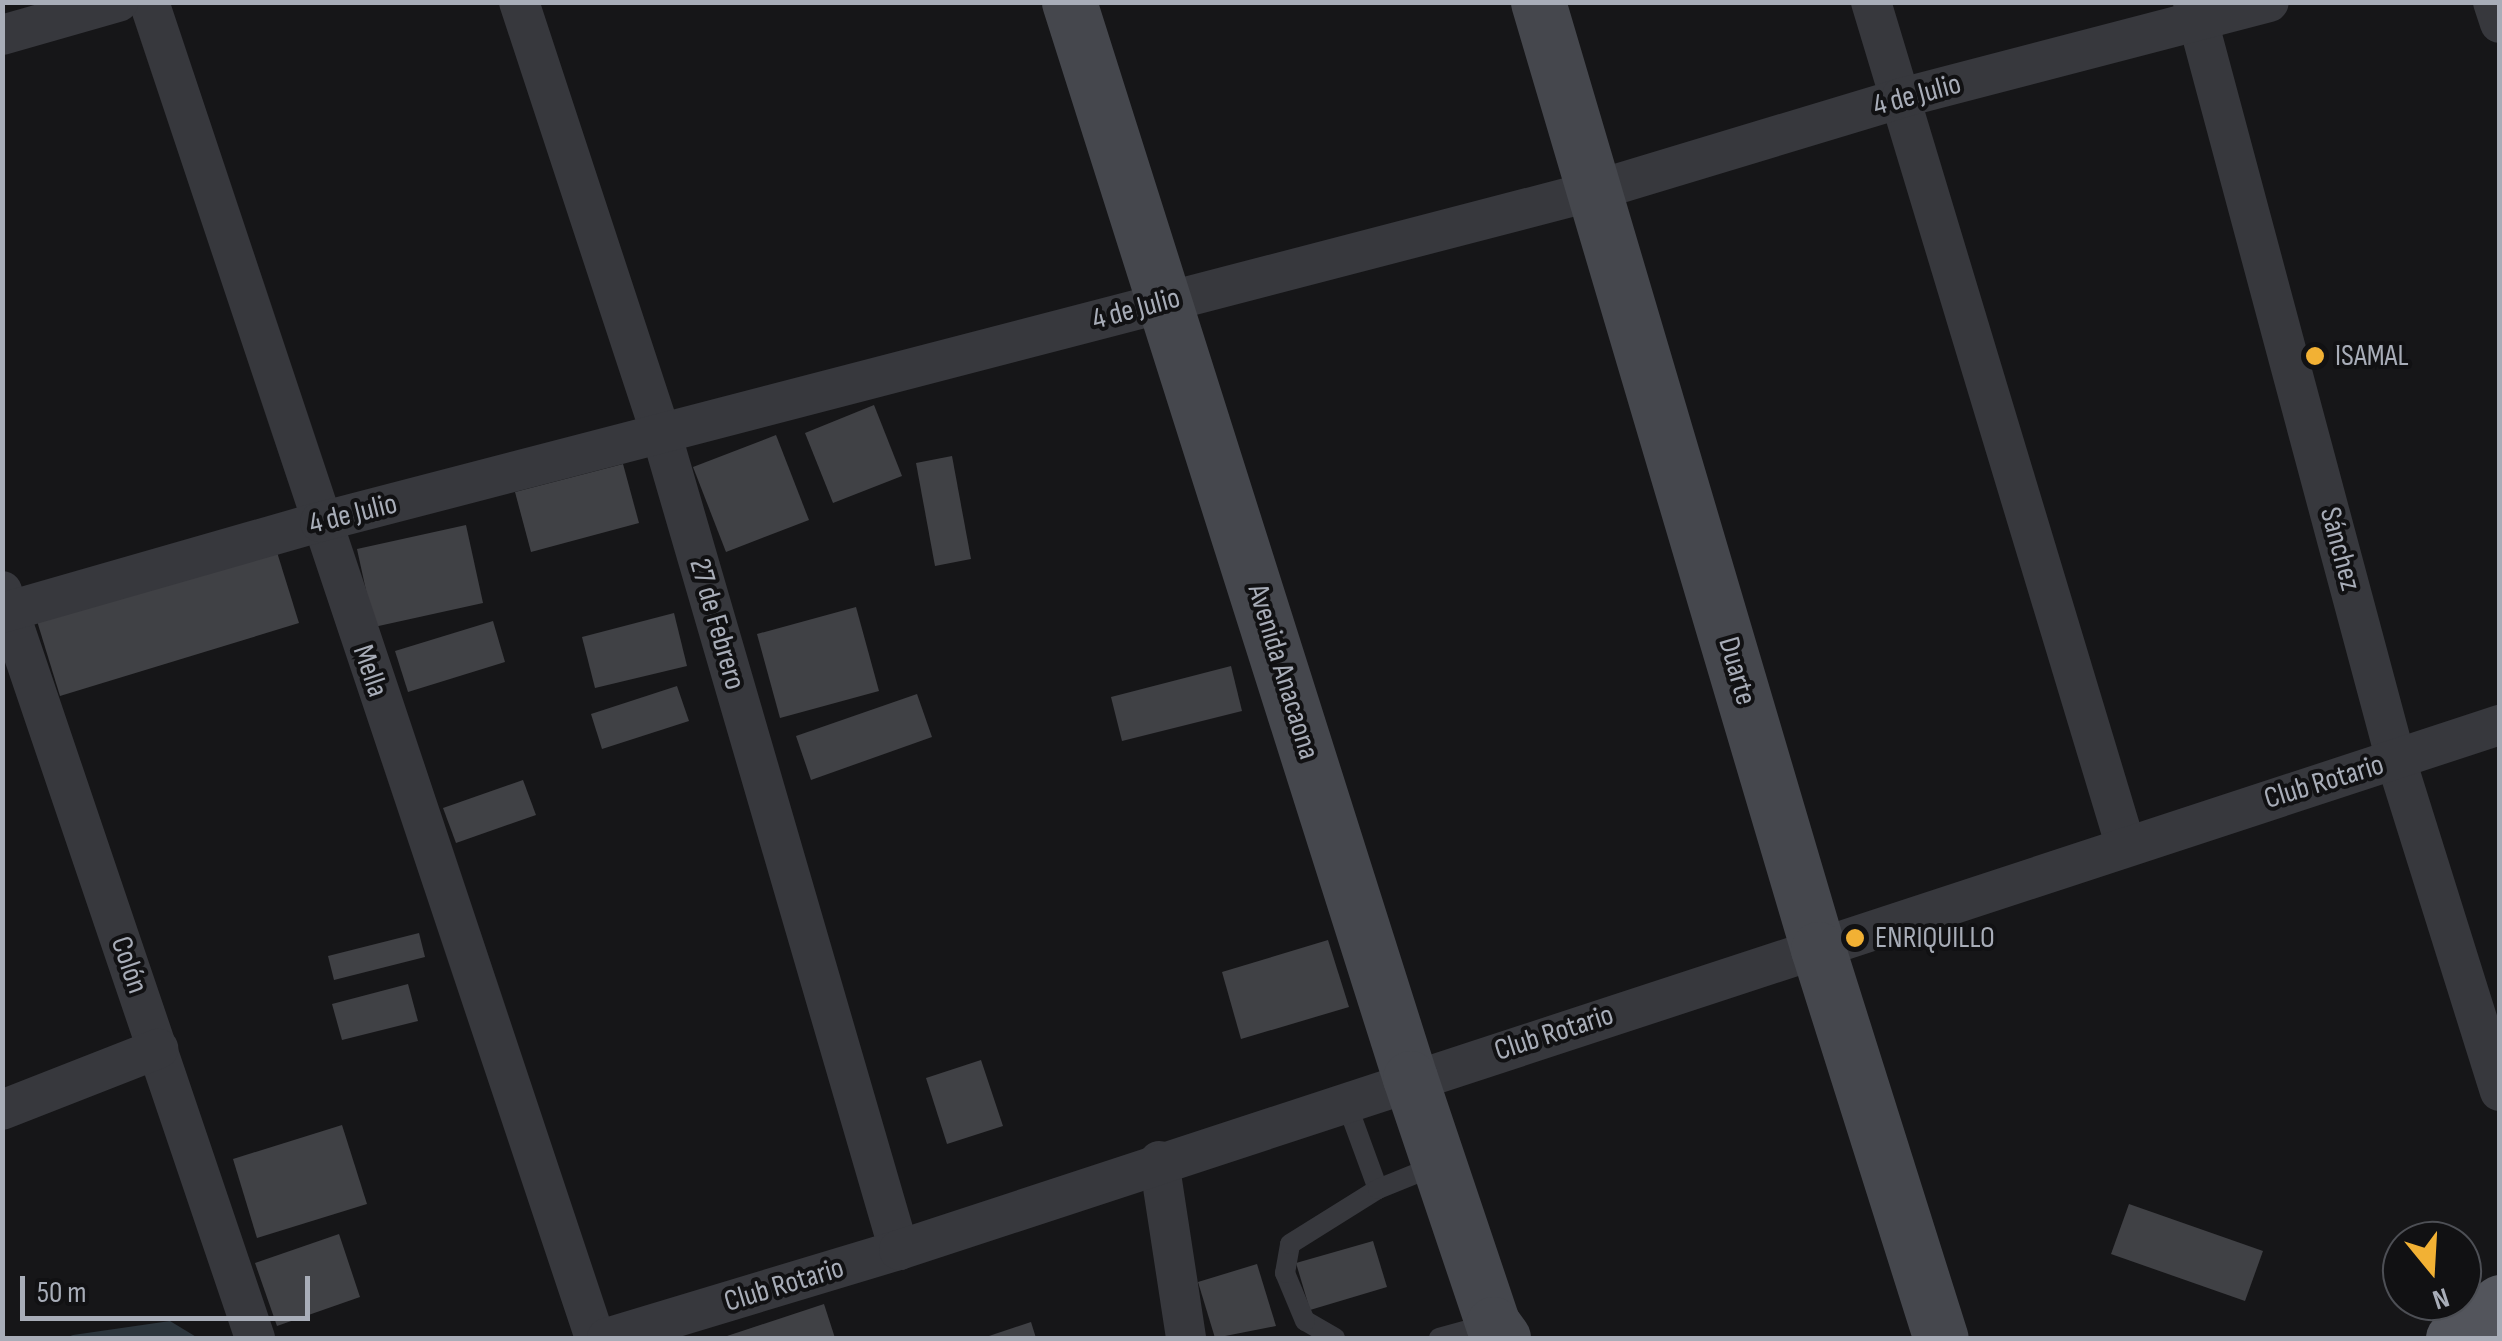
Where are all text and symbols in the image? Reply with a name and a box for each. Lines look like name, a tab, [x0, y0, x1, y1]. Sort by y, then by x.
street label: 4 de Julio	[1869, 66, 1965, 124]
street label: 4 de Julio	[1088, 280, 1184, 338]
place label: ISAMAL	[2335, 338, 2408, 374]
marker: ISAMAL	[2304, 345, 2326, 367]
street label: 4 de Julio	[305, 486, 401, 542]
street label: Sánchez	[2312, 503, 2368, 595]
street label: 27 de Febrero	[681, 554, 753, 694]
street label: Avenida Anacaona	[1239, 580, 1327, 764]
street label: Duarte	[1710, 633, 1764, 709]
street label: Mella	[344, 640, 396, 702]
street label: Club Rotario	[2260, 747, 2388, 817]
place label: ENRIQUILLO	[1875, 920, 1995, 956]
marker: ENRIQUILLO	[1844, 927, 1866, 949]
street label: Colón	[103, 932, 155, 998]
street label: Club Rotario	[1490, 997, 1618, 1069]
north arrow	[2382, 1221, 2482, 1321]
street label: Club Rotario	[720, 1250, 848, 1320]
scale bar	[25, 1256, 315, 1318]
text: 50 m	[37, 1275, 86, 1311]
text: N	[2429, 1280, 2453, 1316]

